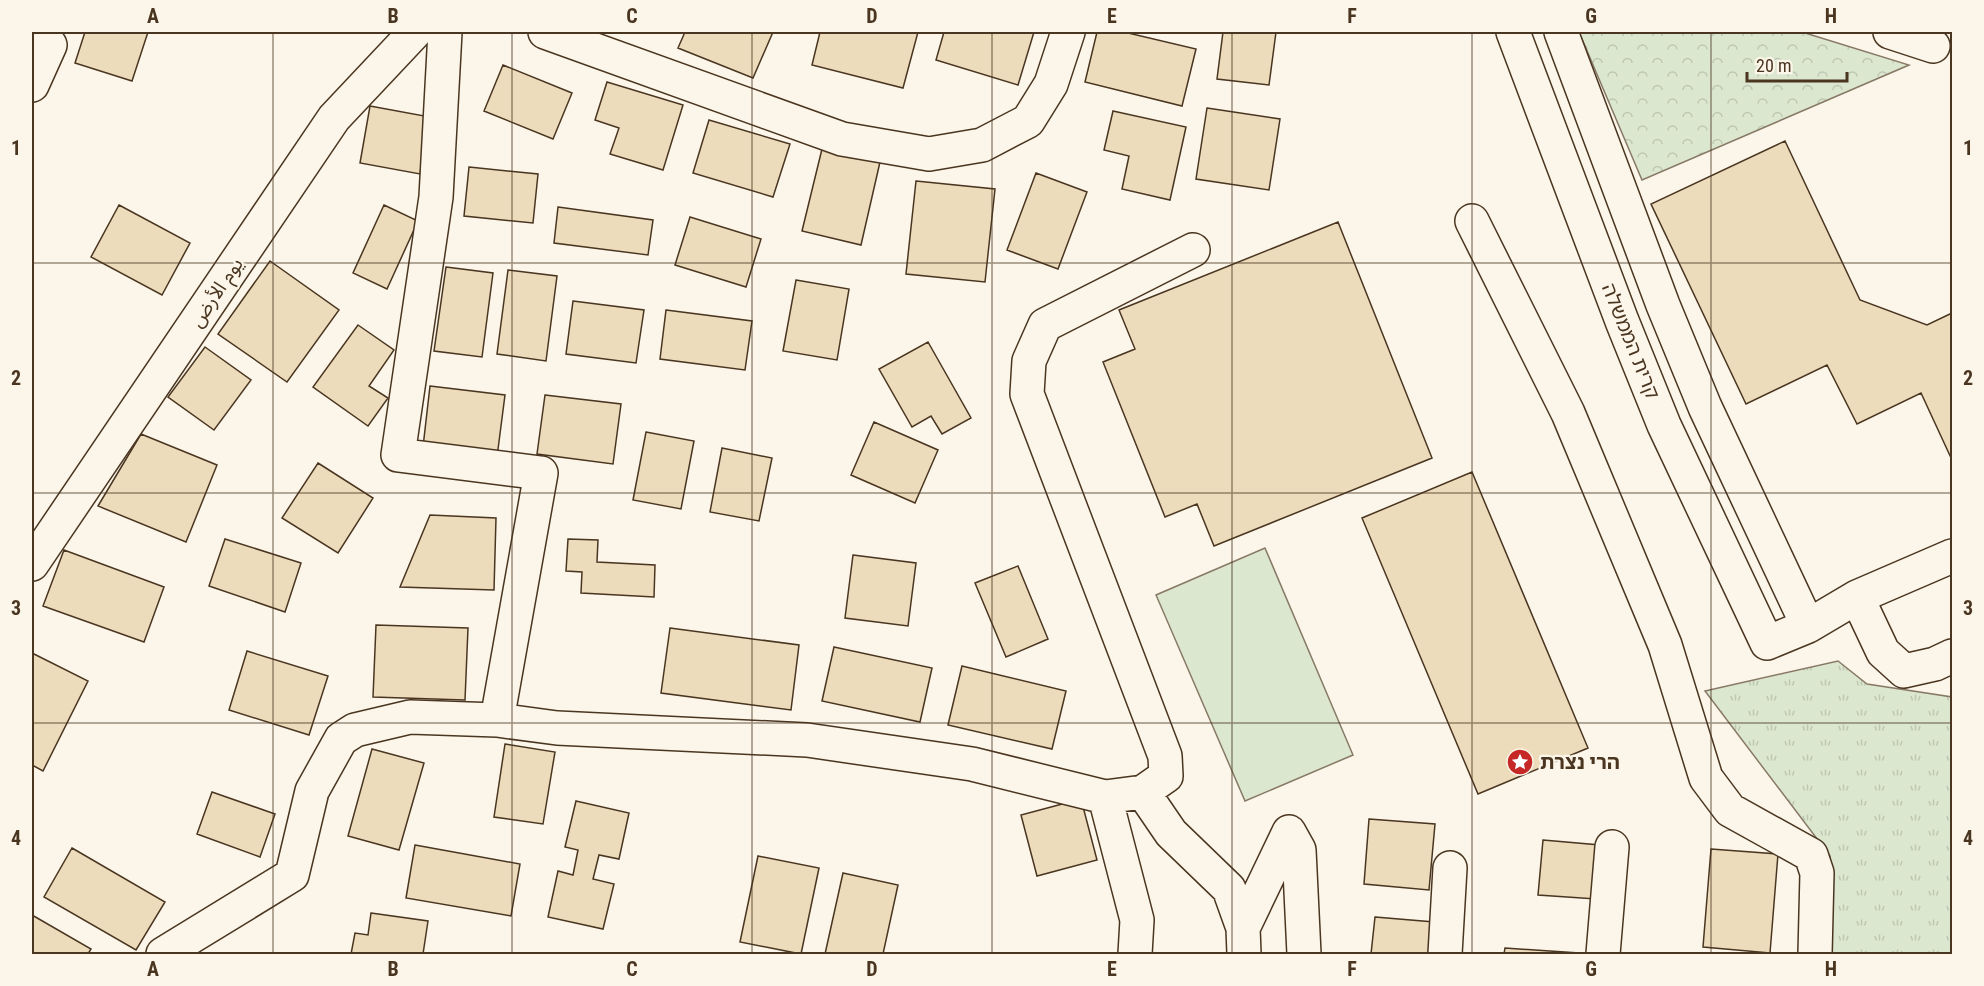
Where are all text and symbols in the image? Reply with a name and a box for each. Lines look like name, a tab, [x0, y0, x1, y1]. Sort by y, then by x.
text: A	[147, 4, 159, 28]
text: B	[387, 4, 399, 28]
text: C	[626, 4, 638, 28]
text: D	[866, 4, 878, 28]
text: E	[1107, 4, 1117, 28]
text: F	[1347, 4, 1357, 28]
text: G	[1585, 4, 1597, 28]
text: H	[1825, 4, 1837, 28]
scale bar	[1747, 45, 1848, 83]
text: 20 m	[1756, 55, 1791, 76]
text: 1	[11, 136, 21, 160]
text: 1	[1963, 136, 1973, 160]
street label: يوم الأرض	[184, 253, 251, 333]
street label: קרית הממשלה	[1597, 280, 1665, 402]
text: 2	[11, 366, 21, 390]
text: 2	[1963, 366, 1973, 390]
text: 3	[11, 596, 21, 620]
text: 3	[1963, 596, 1973, 620]
place icon: הרי נצרת	[1505, 747, 1535, 777]
place label: הרי נצרת	[1540, 750, 1620, 774]
text: 4	[11, 826, 21, 850]
text: 4	[1963, 826, 1973, 850]
text: A	[147, 957, 159, 981]
text: B	[387, 957, 399, 981]
text: C	[626, 957, 638, 981]
text: D	[866, 957, 878, 981]
text: E	[1107, 957, 1117, 981]
text: F	[1347, 957, 1357, 981]
text: G	[1585, 957, 1597, 981]
text: H	[1825, 957, 1837, 981]

